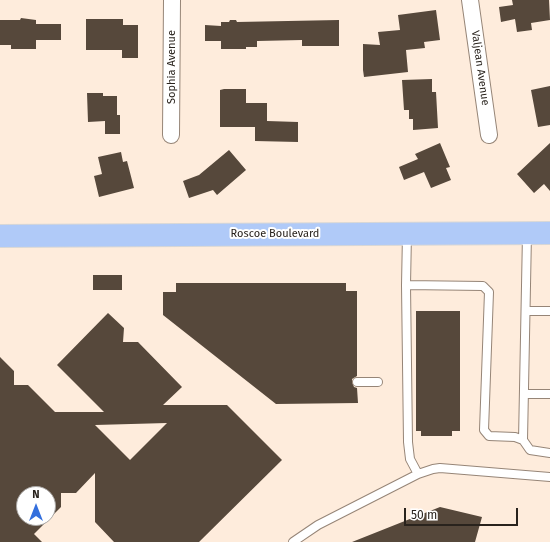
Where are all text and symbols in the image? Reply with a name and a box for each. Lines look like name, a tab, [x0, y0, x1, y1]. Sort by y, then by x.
street label: Sophia Avenue	[165, 30, 179, 104]
street label: Valjean Avenue	[468, 30, 492, 106]
street label: Roscoe Boulevard	[231, 227, 319, 241]
north arrow	[16, 486, 56, 526]
text: N	[32, 488, 40, 501]
scale bar	[406, 500, 520, 526]
text: 50 m	[411, 508, 437, 522]

